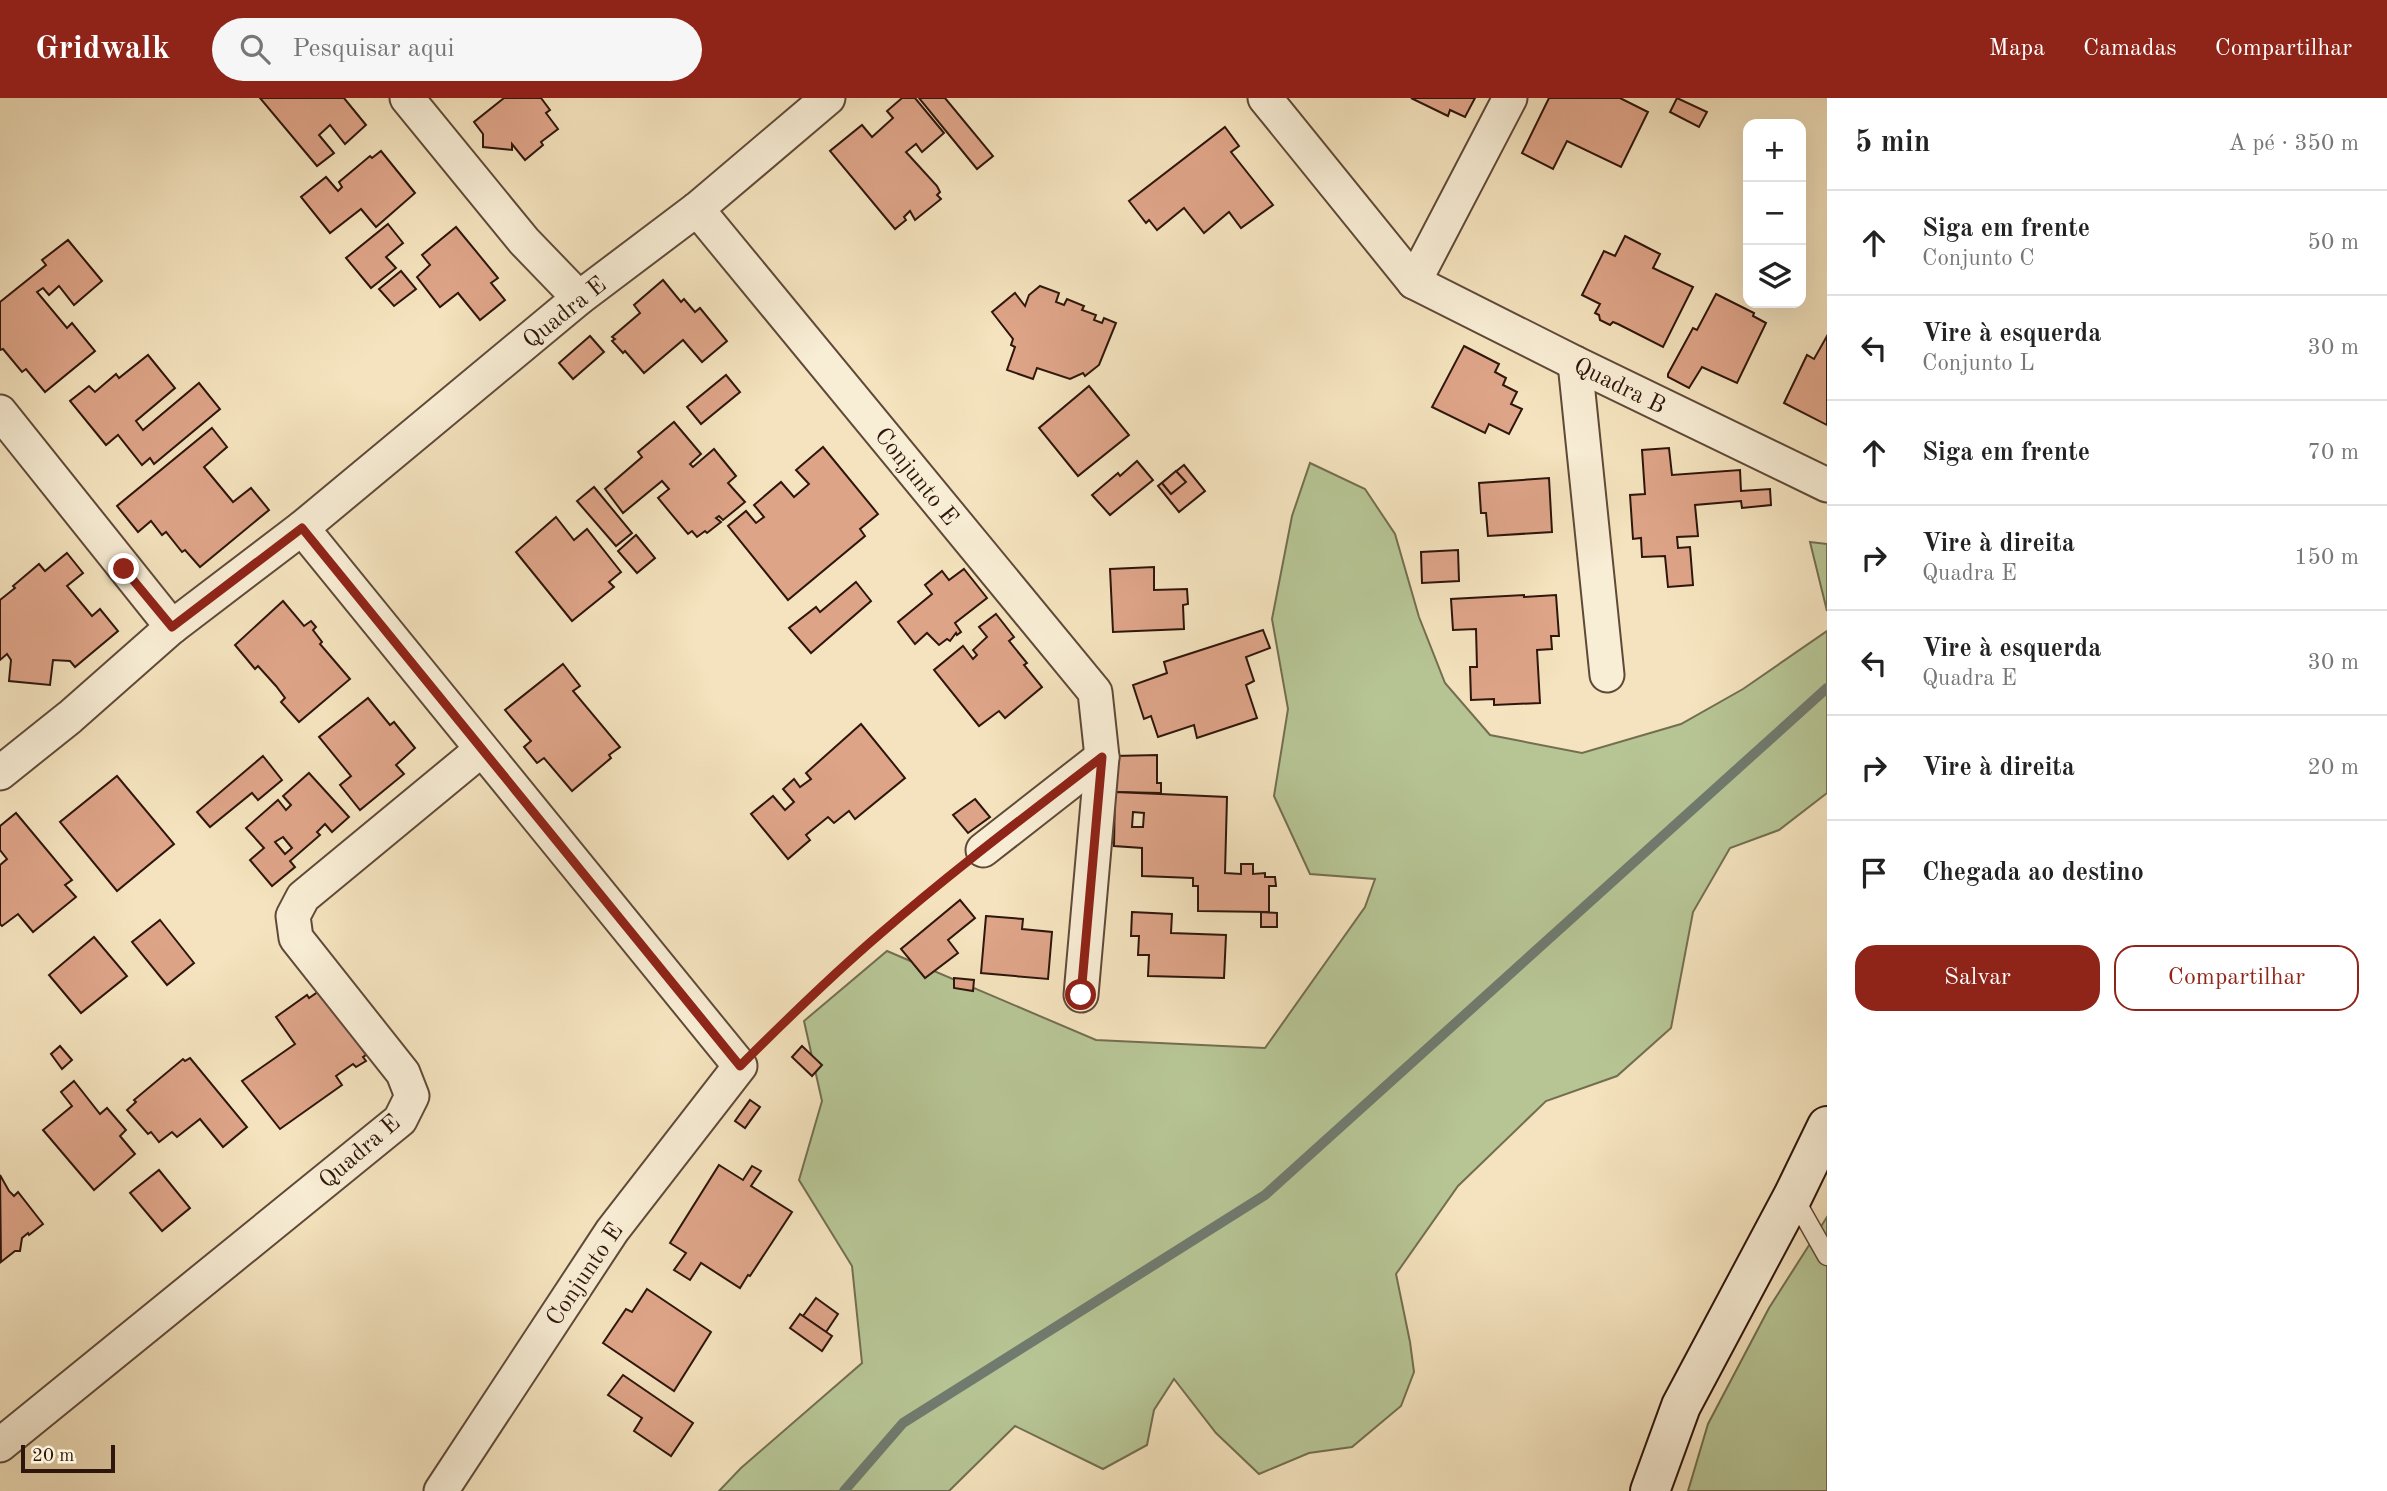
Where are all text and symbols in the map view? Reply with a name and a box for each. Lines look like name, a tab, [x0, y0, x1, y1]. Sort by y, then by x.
search box	[212, 18, 702, 81]
icon: search	[236, 30, 274, 68]
text: Gridwalk	[35, 33, 170, 66]
text: Pesquisar aqui	[292, 36, 455, 62]
text: Mapa	[1989, 37, 2045, 61]
text: Camadas	[2083, 37, 2177, 61]
text: Compartilhar	[2215, 37, 2352, 61]
map controls	[1743, 119, 1806, 308]
button: +	[1743, 119, 1806, 182]
text: 5 min	[1855, 128, 1930, 158]
text: A pé · 350 m	[2228, 132, 2359, 155]
button: −	[1743, 182, 1806, 245]
text: Siga em frente	[1922, 216, 2090, 242]
icon: ahead	[1855, 224, 1893, 262]
text: 50 m	[2308, 231, 2359, 254]
button: layers	[1743, 245, 1806, 308]
text: Conjunto C	[1922, 247, 2035, 270]
street label: Quadra E	[519, 273, 611, 354]
text: Vire à esquerda	[1922, 321, 2102, 347]
icon: left	[1855, 329, 1893, 367]
text: 30 m	[2308, 336, 2359, 359]
text: Conjunto L	[1922, 352, 2035, 375]
street label: Quadra B	[1569, 354, 1669, 419]
street label: Conjunto E	[869, 424, 962, 531]
icon: ahead	[1855, 434, 1893, 472]
text: Siga em frente	[1922, 440, 2090, 466]
text: 70 m	[2308, 441, 2359, 464]
text: Vire à direita	[1922, 531, 2075, 557]
icon: right	[1855, 539, 1893, 577]
text: 150 m	[2294, 546, 2359, 569]
route end	[108, 553, 139, 584]
text: Quadra E	[1922, 562, 2017, 585]
text: Vire à esquerda	[1922, 636, 2102, 662]
icon: left	[1855, 644, 1893, 682]
text: 30 m	[2308, 651, 2359, 674]
text: Quadra E	[1922, 667, 2017, 690]
icon: right	[1855, 749, 1893, 787]
text: Vire à direita	[1922, 755, 2075, 781]
text: 20 m	[2308, 756, 2359, 779]
icon: arrive	[1855, 854, 1893, 892]
text: Chegada ao destino	[1922, 860, 2144, 886]
button: Salvar	[1855, 945, 2100, 1011]
button: Compartilhar	[2114, 945, 2359, 1011]
route start	[1065, 979, 1096, 1010]
street label: Quadra E	[315, 1111, 406, 1194]
street label: Conjunto E	[543, 1220, 629, 1331]
scale bar	[21, 1442, 116, 1474]
text: 20 m	[32, 1447, 74, 1466]

